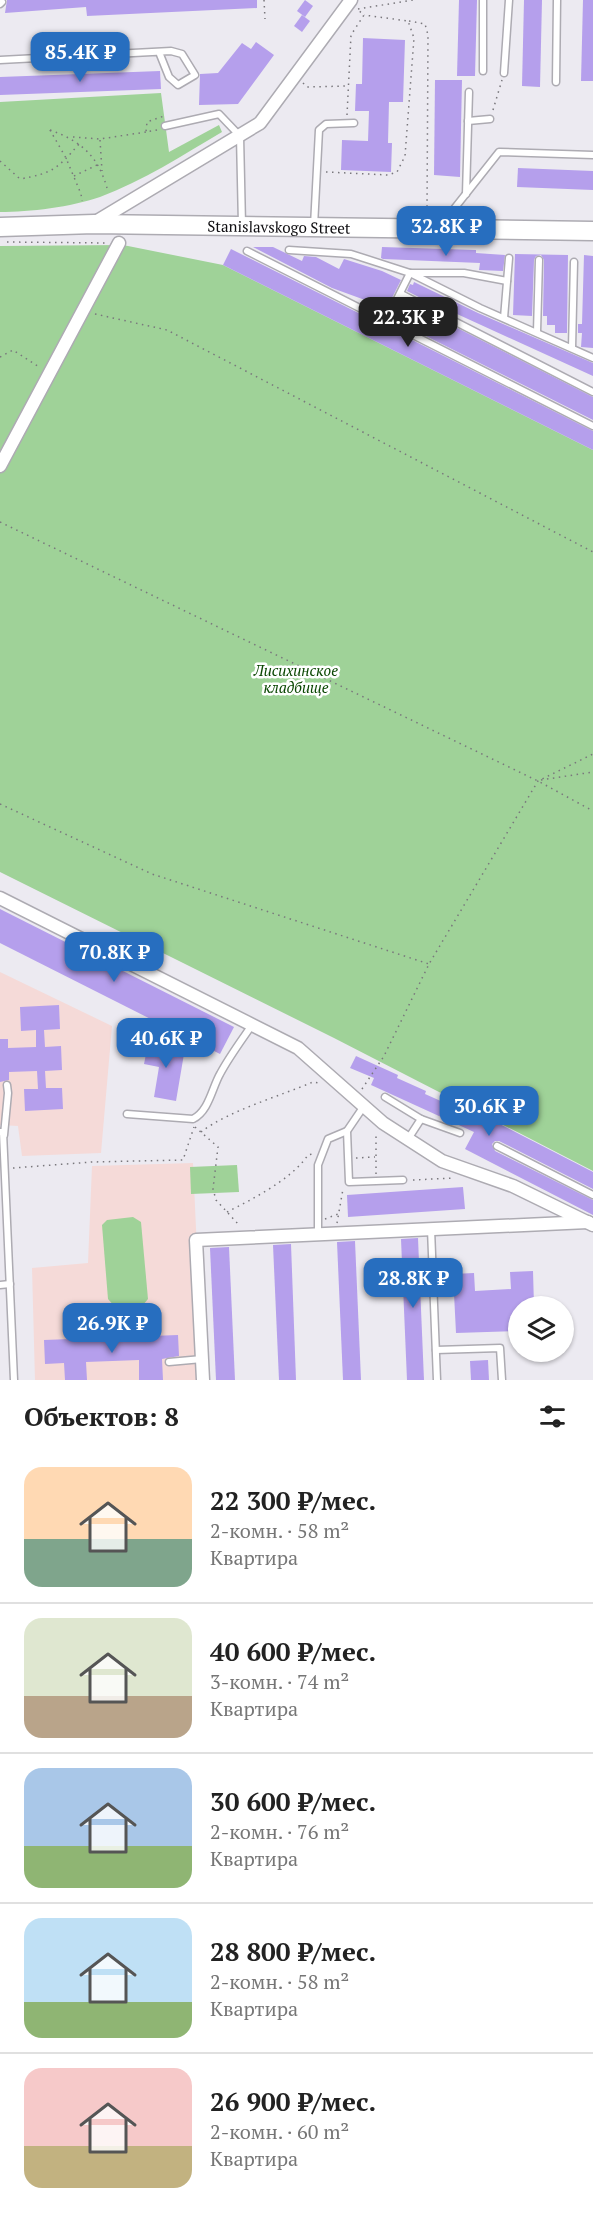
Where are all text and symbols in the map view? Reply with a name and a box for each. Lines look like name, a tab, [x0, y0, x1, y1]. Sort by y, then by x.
pin: 85.4K ₽	[25, 32, 135, 83]
text: 85.4K ₽	[45, 38, 115, 65]
pin: 32.8K ₽	[391, 206, 501, 257]
text: 32.8K ₽	[411, 212, 481, 239]
street label: Stanislavskogo Street	[207, 216, 351, 238]
pin: 22.3K ₽	[353, 297, 463, 348]
text: 22.3K ₽	[373, 303, 443, 330]
park label: Лисихинское кладбище	[253, 660, 338, 697]
pin: 70.8K ₽	[59, 932, 169, 983]
text: 70.8K ₽	[79, 938, 149, 965]
pin: 40.6K ₽	[111, 1018, 221, 1069]
text: 40.6K ₽	[131, 1024, 201, 1051]
pin: 30.6K ₽	[434, 1086, 544, 1137]
text: 30.6K ₽	[454, 1092, 524, 1119]
pin: 28.8K ₽	[358, 1258, 468, 1309]
text: 28.8K ₽	[378, 1264, 448, 1291]
map controls	[508, 1296, 574, 1362]
button: layers	[508, 1296, 574, 1362]
pin: 26.9K ₽	[57, 1303, 167, 1354]
text: 26.9K ₽	[77, 1309, 147, 1336]
text: Объектов: 8	[24, 1399, 179, 1433]
icon: filters	[536, 1400, 569, 1433]
text: 22 300 ₽/мес.	[210, 1483, 376, 1517]
icon: home	[72, 1491, 144, 1563]
text: 2-комн. · 58 m²	[210, 1517, 349, 1544]
text: Квартира	[210, 1544, 298, 1571]
text: 40 600 ₽/мес.	[210, 1634, 376, 1668]
icon: home	[72, 1642, 144, 1714]
text: 3-комн. · 74 m²	[210, 1668, 349, 1695]
text: Квартира	[210, 1695, 298, 1722]
text: 30 600 ₽/мес.	[210, 1784, 376, 1818]
icon: home	[72, 1792, 144, 1864]
text: 2-комн. · 76 m²	[210, 1818, 349, 1845]
text: Квартира	[210, 1845, 298, 1872]
text: 28 800 ₽/мес.	[210, 1934, 376, 1968]
icon: home	[72, 1942, 144, 2014]
text: 2-комн. · 58 m²	[210, 1968, 349, 1995]
text: Квартира	[210, 1995, 298, 2022]
text: 26 900 ₽/мес.	[210, 2084, 376, 2118]
icon: home	[72, 2092, 144, 2164]
text: 2-комн. · 60 m²	[210, 2118, 349, 2145]
text: Квартира	[210, 2145, 298, 2172]

